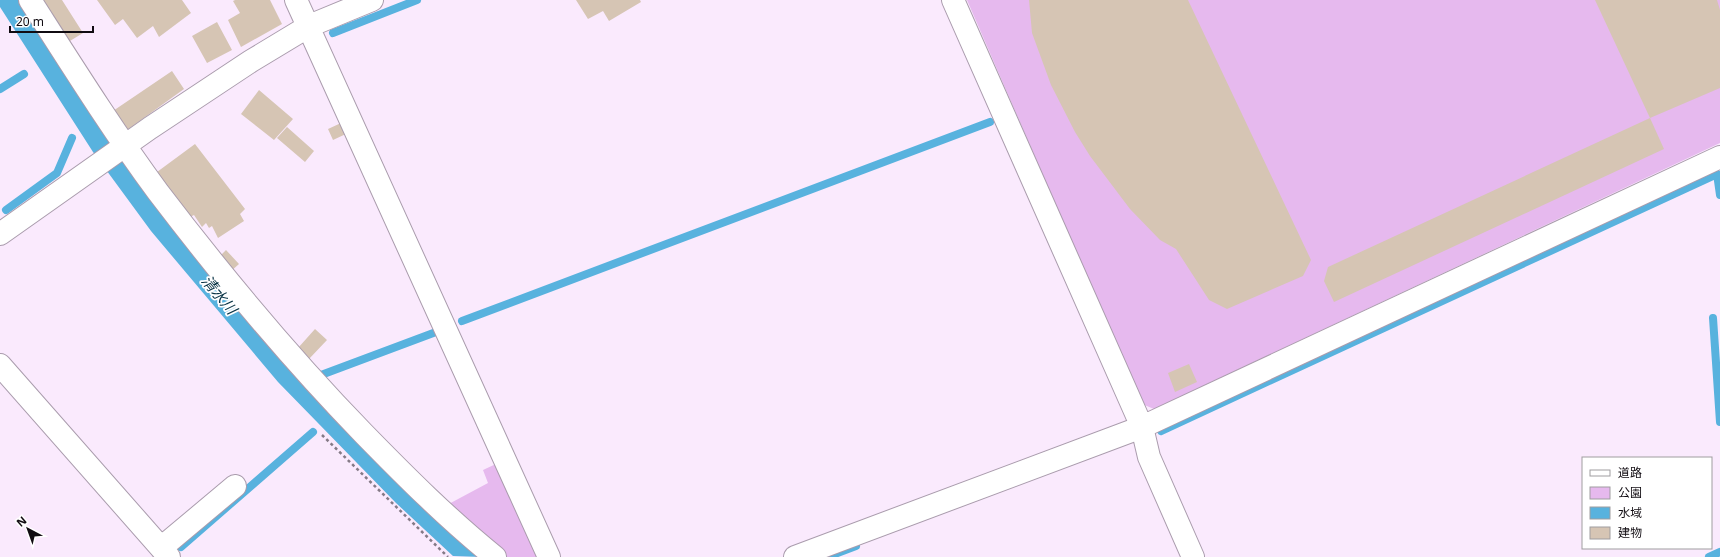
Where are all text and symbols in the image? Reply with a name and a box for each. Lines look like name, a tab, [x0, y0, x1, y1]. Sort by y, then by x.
scale bar	[10, 8, 93, 34]
text: 20 m	[16, 13, 44, 30]
water label: 清水川	[198, 271, 243, 320]
legend	[1582, 457, 1712, 549]
text: 道路	[1618, 464, 1642, 481]
text: 公園	[1618, 484, 1642, 501]
text: 水域	[1618, 504, 1642, 521]
north arrow	[8, 509, 48, 549]
text: N	[13, 512, 29, 530]
text: 建物	[1618, 524, 1642, 541]

